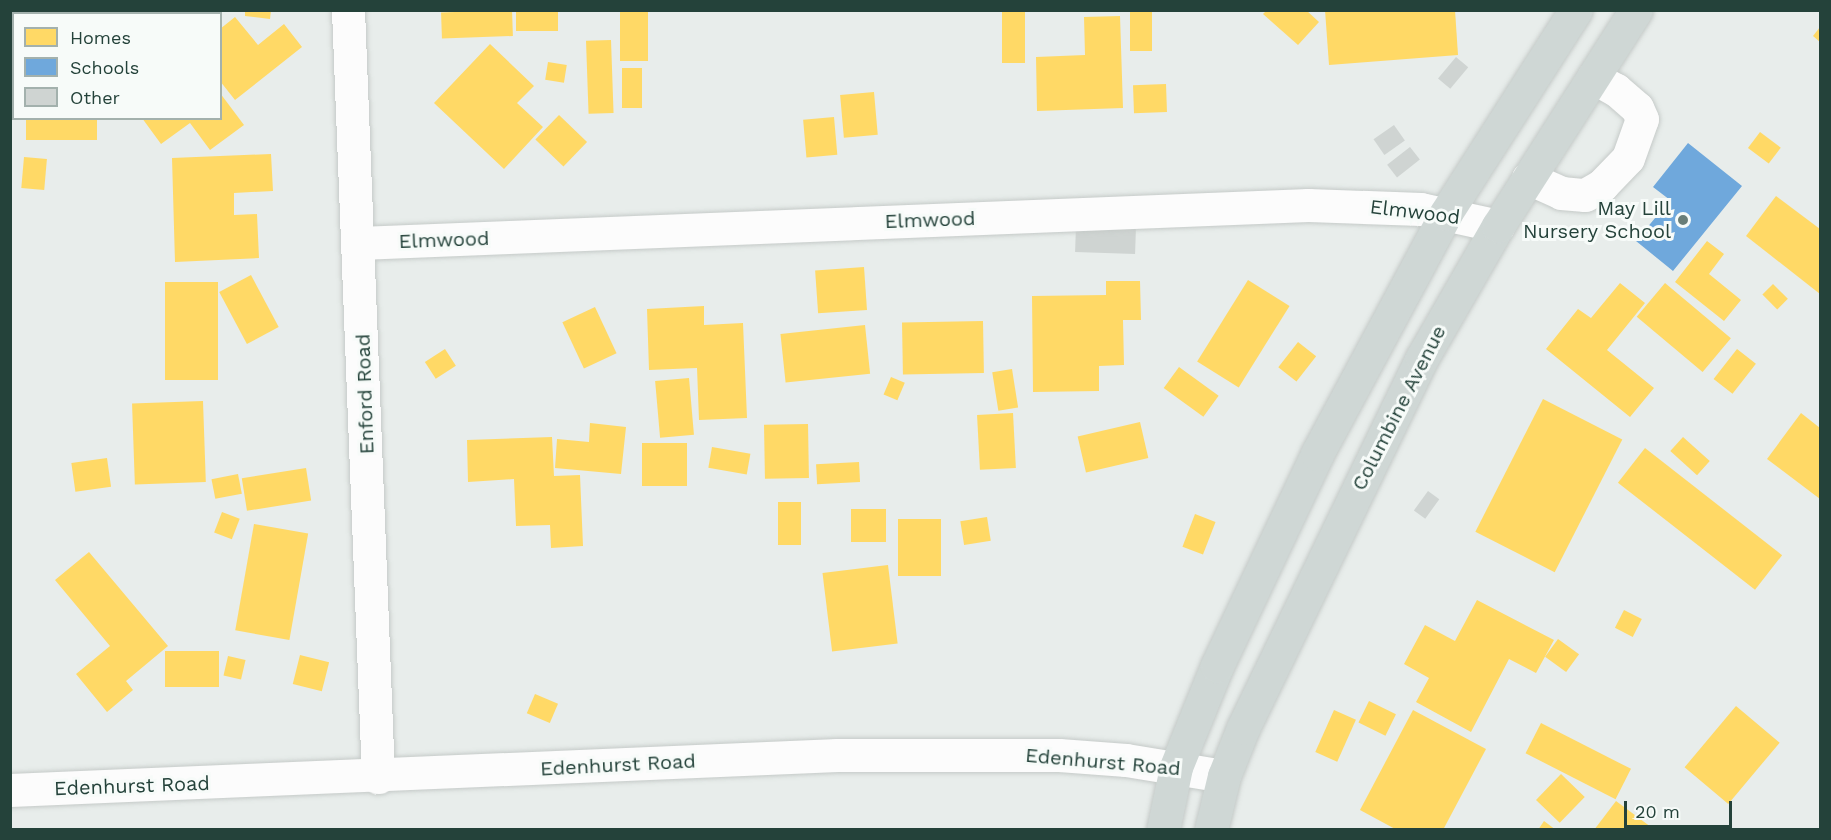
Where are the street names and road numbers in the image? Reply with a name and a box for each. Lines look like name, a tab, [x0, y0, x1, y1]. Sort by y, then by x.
street label: Elmwood	[1369, 195, 1461, 229]
street label: Elmwood	[884, 206, 976, 234]
street label: Elmwood	[398, 226, 490, 254]
street label: Columbine Avenue	[1347, 321, 1451, 495]
street label: Enford Road	[351, 333, 379, 455]
street label: Edenhurst Road	[1024, 743, 1182, 781]
street label: Edenhurst Road	[540, 749, 696, 781]
street label: Edenhurst Road	[54, 771, 210, 801]

